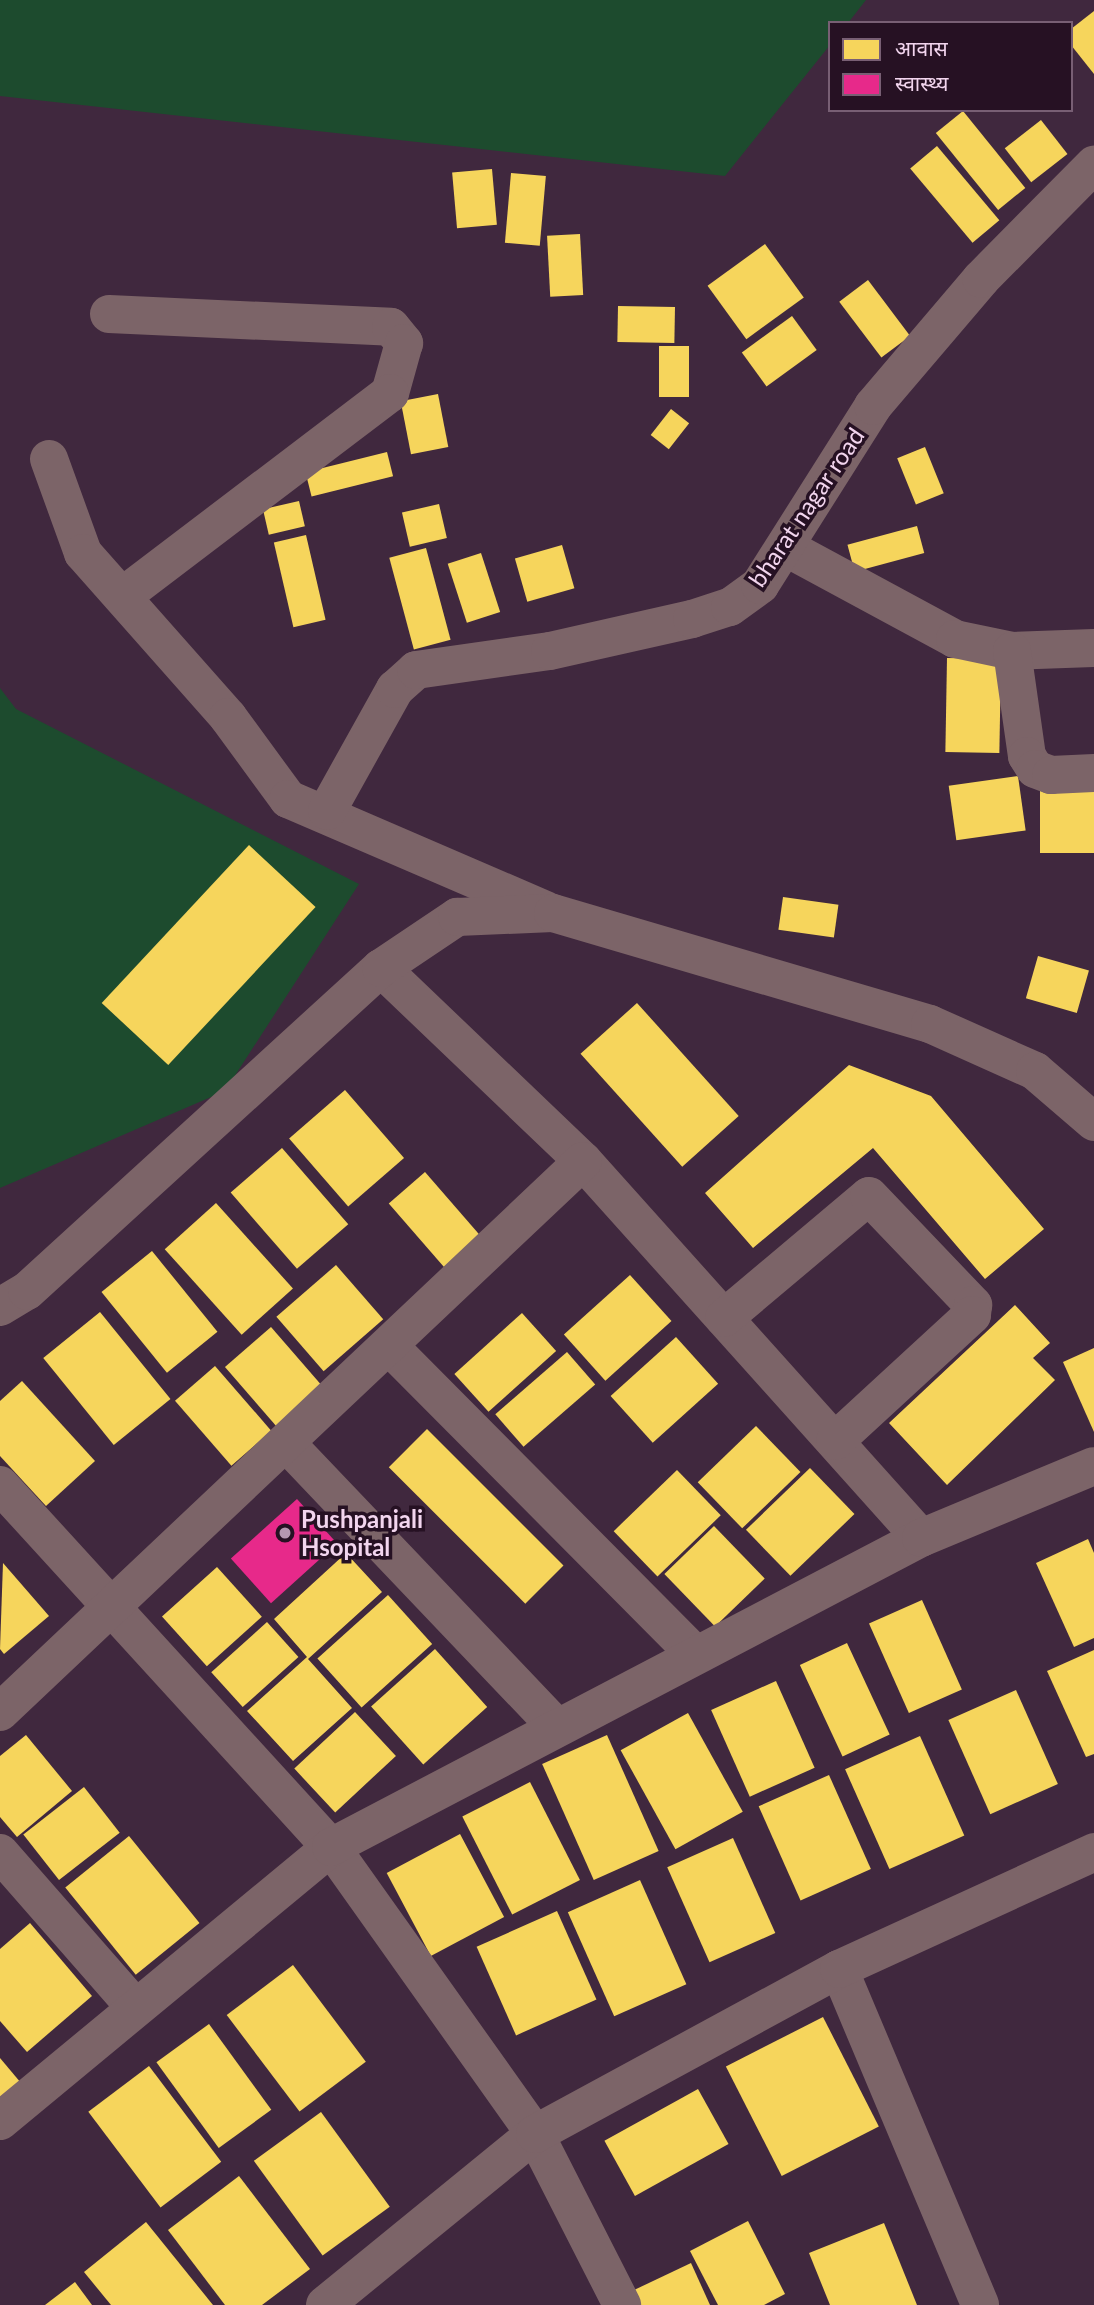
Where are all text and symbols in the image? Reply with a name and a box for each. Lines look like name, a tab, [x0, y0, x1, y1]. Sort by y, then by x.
legend	[828, 21, 1073, 112]
text: आवास	[895, 35, 948, 60]
text: स्वास्थ्य	[895, 70, 948, 95]
street label: bharat nagar road	[742, 422, 870, 592]
place label: Pushpanjali Hsopital	[301, 1505, 423, 1561]
marker: Pushpanjali Hsopital	[275, 1523, 295, 1543]

